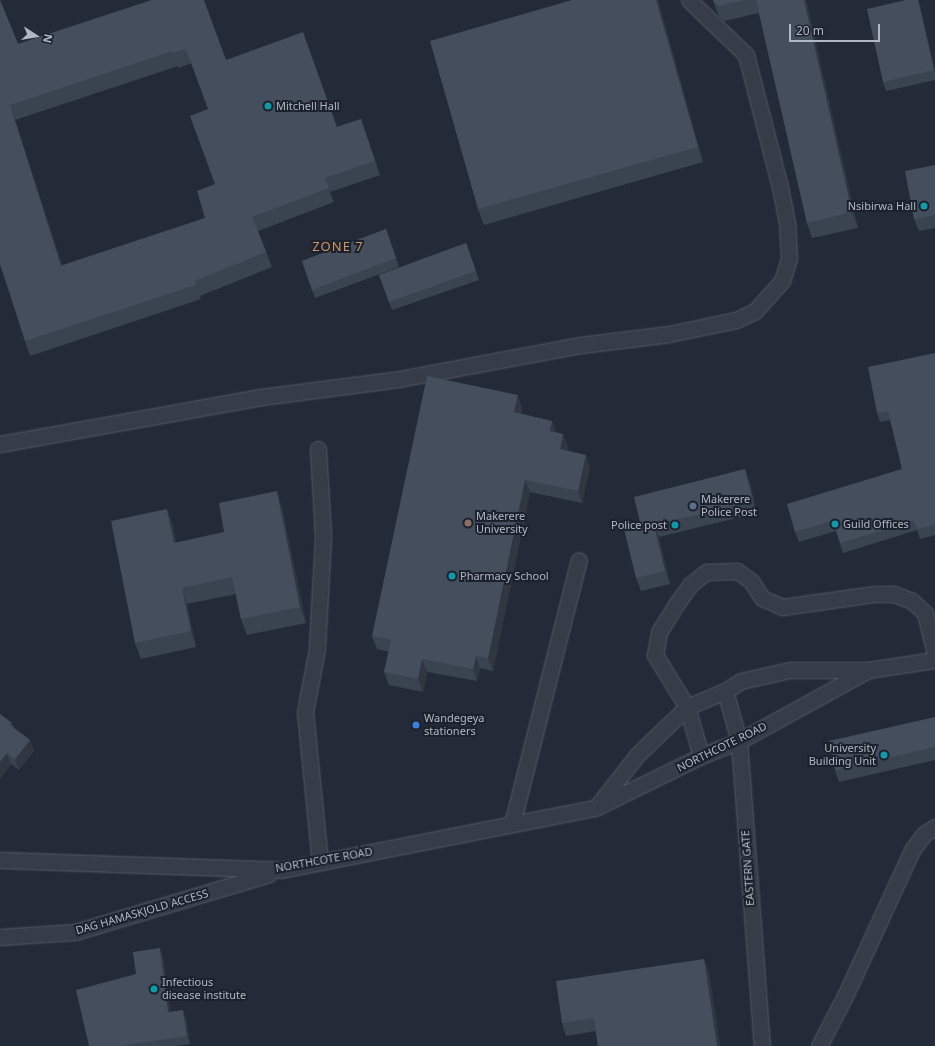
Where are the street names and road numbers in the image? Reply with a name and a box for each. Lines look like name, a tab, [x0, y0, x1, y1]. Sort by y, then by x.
street label: NORTHCOTE ROAD	[675, 719, 769, 775]
street label: EASTERN GATE	[739, 830, 757, 906]
street label: NORTHCOTE ROAD	[274, 845, 374, 875]
street label: DAG HAMASKJOLD ACCESS	[74, 887, 210, 937]

